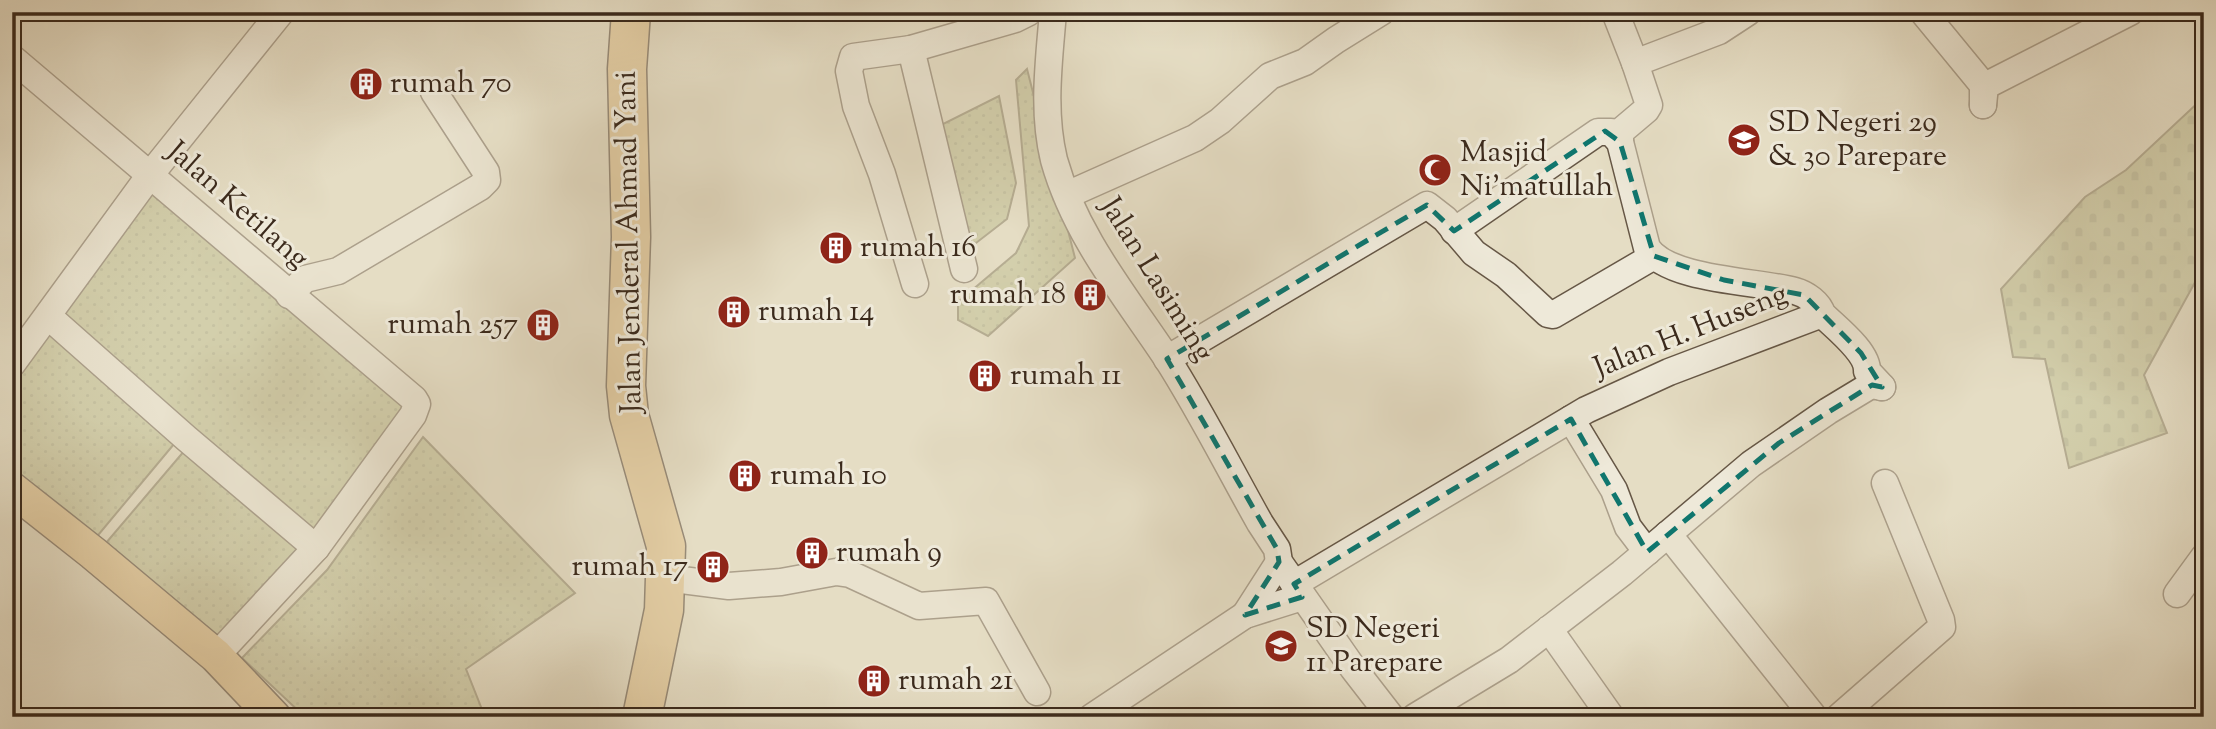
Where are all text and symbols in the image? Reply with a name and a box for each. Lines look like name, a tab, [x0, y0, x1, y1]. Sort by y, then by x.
place label: rumah 70	[390, 63, 512, 106]
building icon: rumah 70	[347, 65, 385, 103]
street label: Jalan Jenderal Ahmad Yani	[606, 70, 655, 416]
place label: SD Negeri 29 & 30 Parepare	[1768, 102, 1947, 179]
school or university icon: SD Negeri 29 & 30 Parepare	[1725, 121, 1763, 159]
street label: Jalan Ketilang	[155, 131, 318, 280]
place label: Masjid Ni'matullah	[1460, 132, 1614, 209]
mosque icon: Masjid Ni'matullah	[1416, 151, 1454, 189]
street label: Jalan Lasiming	[1087, 188, 1224, 370]
place label: rumah 16	[860, 227, 976, 270]
building icon: rumah 16	[817, 229, 855, 267]
place label: rumah 18	[950, 274, 1066, 317]
street label: Jalan H. Huseng	[1586, 274, 1794, 391]
building icon: rumah 18	[1071, 276, 1109, 314]
place label: rumah 14	[758, 291, 875, 334]
building icon: rumah 14	[715, 293, 753, 331]
place label: rumah 257	[388, 304, 518, 347]
building icon: rumah 257	[524, 306, 562, 344]
place label: rumah 11	[1010, 355, 1122, 398]
building icon: rumah 11	[966, 357, 1004, 395]
place label: rumah 10	[770, 455, 887, 498]
building icon: rumah 10	[726, 457, 764, 495]
place label: rumah 9	[836, 532, 942, 575]
building icon: rumah 9	[793, 534, 831, 572]
place label: rumah 17	[572, 546, 688, 589]
building icon: rumah 17	[694, 548, 732, 586]
place label: SD Negeri 11 Parepare	[1306, 608, 1443, 685]
school or university icon: SD Negeri 11 Parepare	[1262, 627, 1300, 665]
place label: rumah 21	[898, 660, 1013, 703]
building icon: rumah 21	[855, 662, 893, 700]

